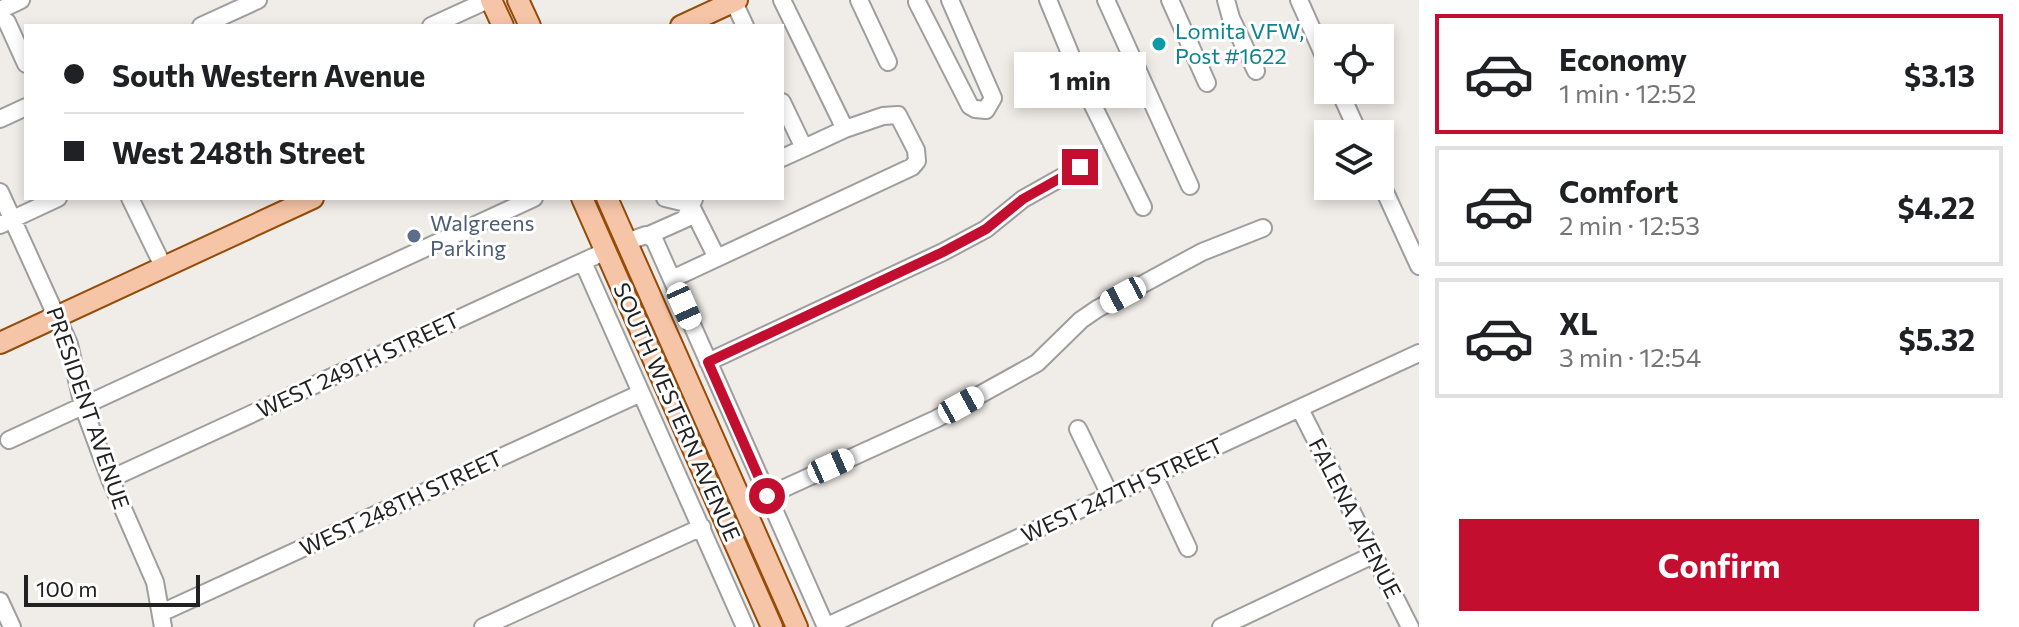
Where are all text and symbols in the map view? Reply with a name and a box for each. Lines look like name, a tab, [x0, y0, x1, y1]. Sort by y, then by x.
place label: Lomita VFW, Post #1622	[1175, 17, 1304, 69]
map controls	[1314, 24, 1394, 200]
button: locate	[1314, 24, 1394, 104]
marker: Lomita VFW, Post #1622	[1150, 35, 1168, 53]
icon: car	[1463, 38, 1535, 110]
text: Economy	[1559, 40, 1687, 77]
callout: 1 min	[1014, 51, 1146, 107]
text: South Western Avenue	[112, 56, 425, 93]
text: $3.13	[1904, 56, 1975, 93]
text: 1 min	[1049, 64, 1111, 95]
text: 1 min · 12:52	[1559, 77, 1696, 108]
button: layers	[1314, 120, 1394, 200]
text: West 248th Street	[112, 133, 365, 170]
route end	[1062, 149, 1098, 185]
icon: car	[1463, 170, 1535, 242]
text: Comfort	[1559, 172, 1678, 209]
text: $4.22	[1897, 188, 1975, 225]
place label: Walgreens Parking	[430, 209, 535, 261]
text: 2 min · 12:53	[1559, 209, 1700, 240]
marker: Walgreens Parking	[405, 227, 423, 245]
car	[1096, 273, 1150, 317]
street label: SOUTH WESTERN AVENUE	[608, 278, 747, 545]
car	[663, 279, 705, 333]
icon: car	[1463, 302, 1535, 374]
street label: PRESIDENT AVENUE	[41, 303, 136, 513]
text: XL	[1559, 304, 1598, 341]
street label: WEST 249TH STREET	[252, 306, 463, 423]
text: $5.32	[1898, 320, 1975, 357]
text: 3 min · 12:54	[1559, 341, 1701, 372]
car	[934, 383, 988, 427]
street label: WEST 247TH STREET	[1017, 431, 1227, 548]
street label: FALENA AVENUE	[1303, 433, 1407, 602]
street label: WEST 248TH STREET	[295, 444, 506, 561]
car	[804, 445, 858, 487]
route start	[749, 478, 785, 514]
button: Confirm	[1459, 519, 1979, 611]
scale bar	[24, 571, 200, 607]
text: 100 m	[36, 575, 98, 602]

